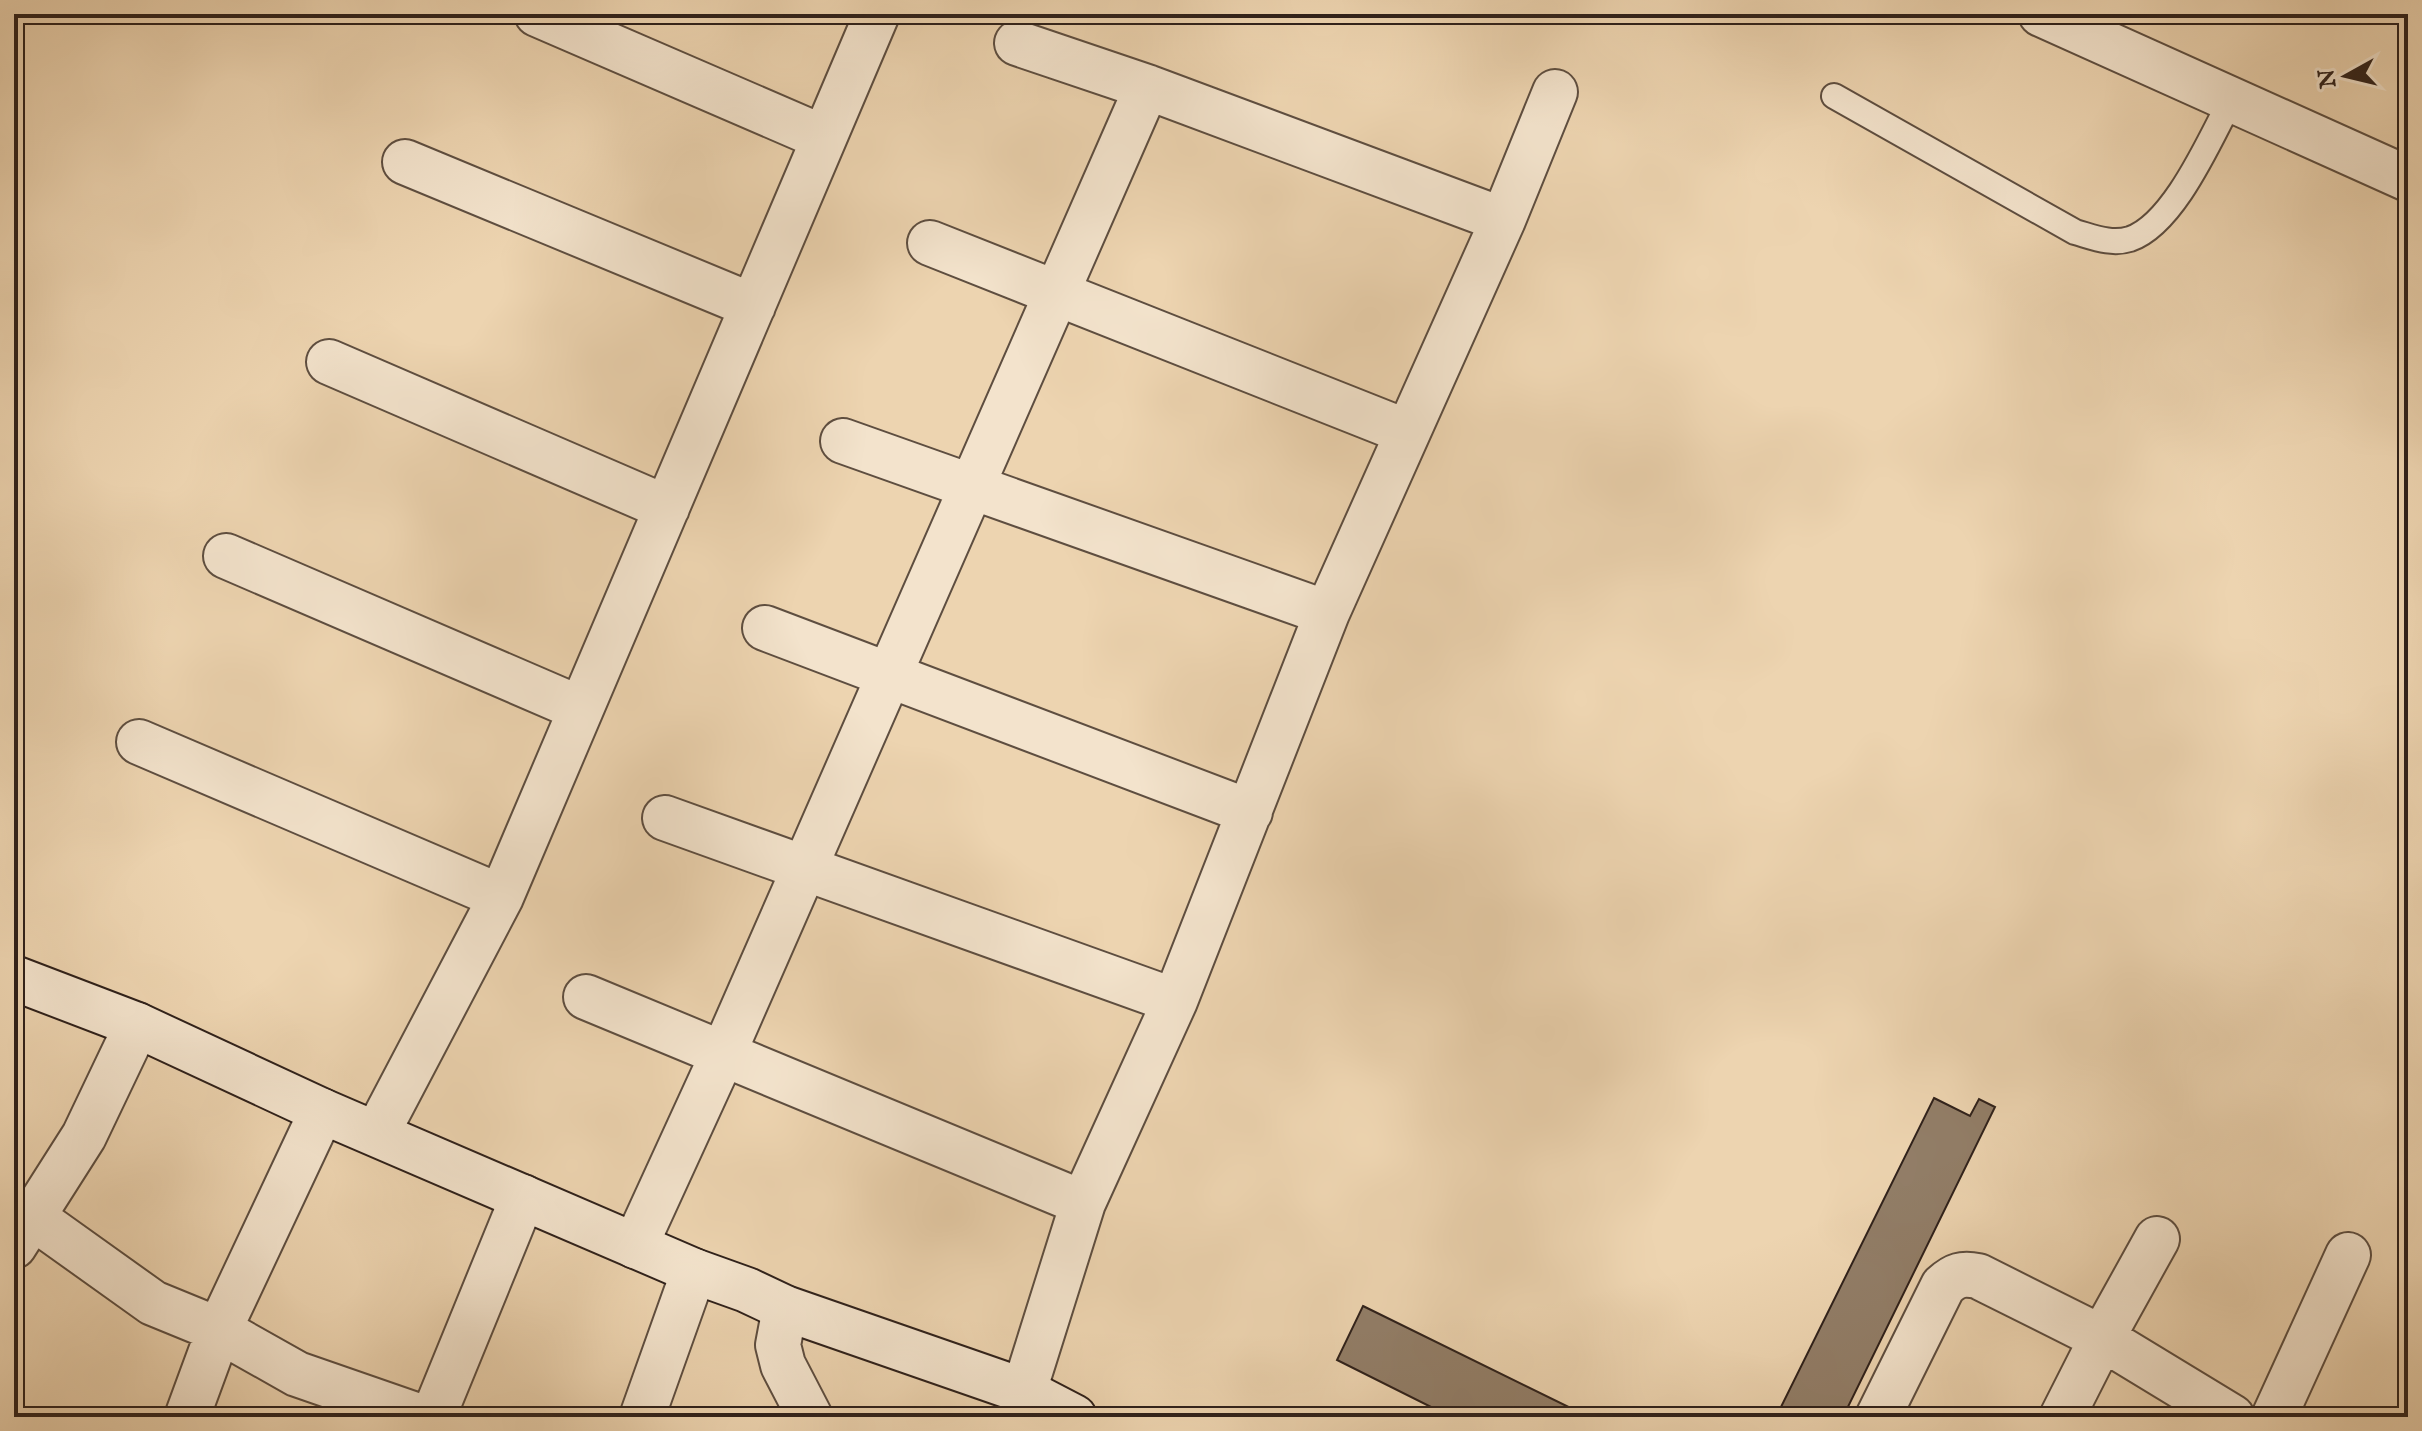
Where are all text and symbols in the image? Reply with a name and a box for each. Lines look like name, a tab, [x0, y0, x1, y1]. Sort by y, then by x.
north arrow	[2306, 36, 2386, 116]
text: N	[2313, 67, 2344, 91]

